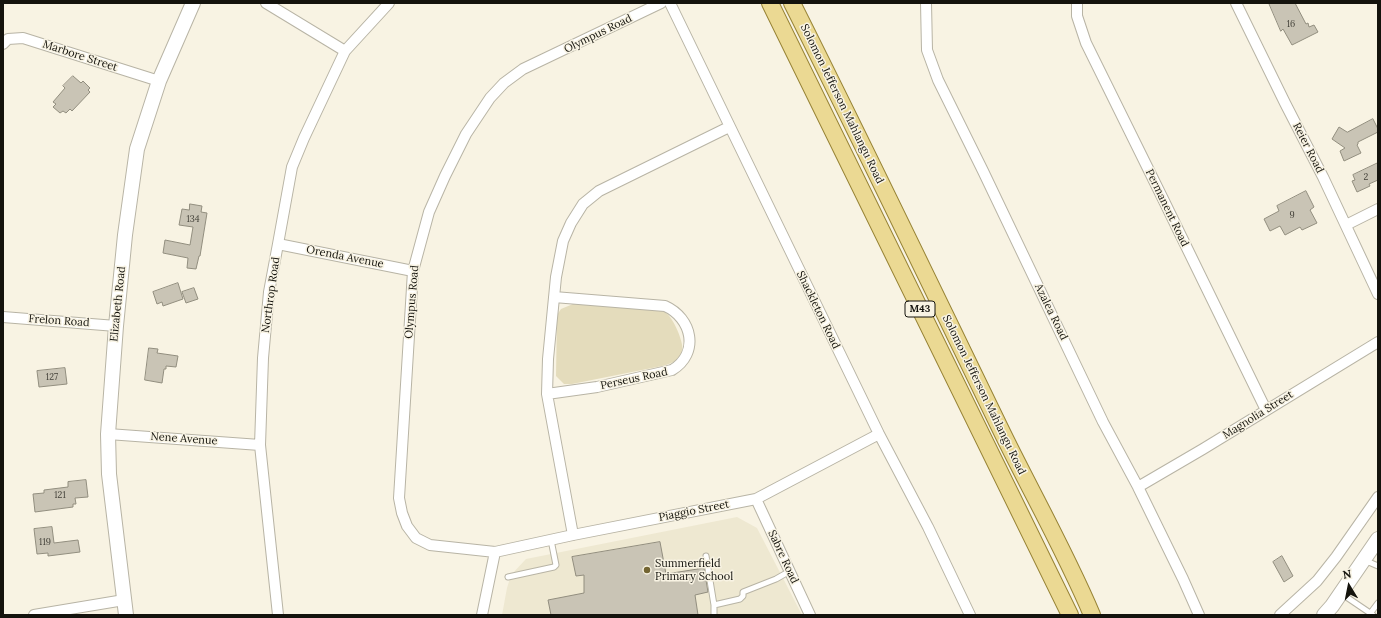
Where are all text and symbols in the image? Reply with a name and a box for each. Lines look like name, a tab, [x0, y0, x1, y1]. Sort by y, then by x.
street label: Olympus Road	[562, 12, 634, 56]
house number: 16	[1287, 19, 1295, 29]
street label: Solomon Jefferson Mahlangu Road	[798, 22, 886, 186]
street label: Marbore Street	[41, 38, 119, 74]
street label: Reier Road	[1290, 120, 1326, 176]
street label: Permanent Road	[1143, 167, 1191, 249]
house number: 2	[1364, 172, 1368, 182]
house number: 9	[1289, 210, 1295, 220]
house number: 134	[186, 214, 200, 224]
street label: Orenda Avenue	[305, 243, 385, 271]
street label: Northrop Road	[259, 256, 283, 334]
street label: Olympus Road	[402, 265, 422, 339]
street label: Elizabeth Road	[107, 266, 129, 342]
street label: Shackleton Road	[793, 269, 843, 351]
street label: Azalea Road	[1032, 281, 1070, 343]
road number: M43	[905, 301, 935, 317]
street label: Frelon Road	[28, 312, 90, 330]
street label: Solomon Jefferson Mahlangu Road	[940, 313, 1028, 477]
street label: Perseus Road	[599, 365, 669, 393]
house number: 127	[46, 372, 58, 382]
street label: Magnolia Street	[1220, 388, 1296, 442]
street label: Nene Avenue	[150, 430, 218, 448]
house number: 121	[54, 490, 66, 500]
street label: Piaggio Street	[658, 498, 730, 524]
street label: Sabre Road	[765, 528, 801, 586]
house number: 119	[39, 537, 51, 547]
place label: Summerfield Primary School	[655, 557, 733, 583]
marker: Summerfield Primary School	[642, 565, 652, 575]
north arrow	[1329, 566, 1369, 606]
text: N	[1341, 567, 1352, 582]

